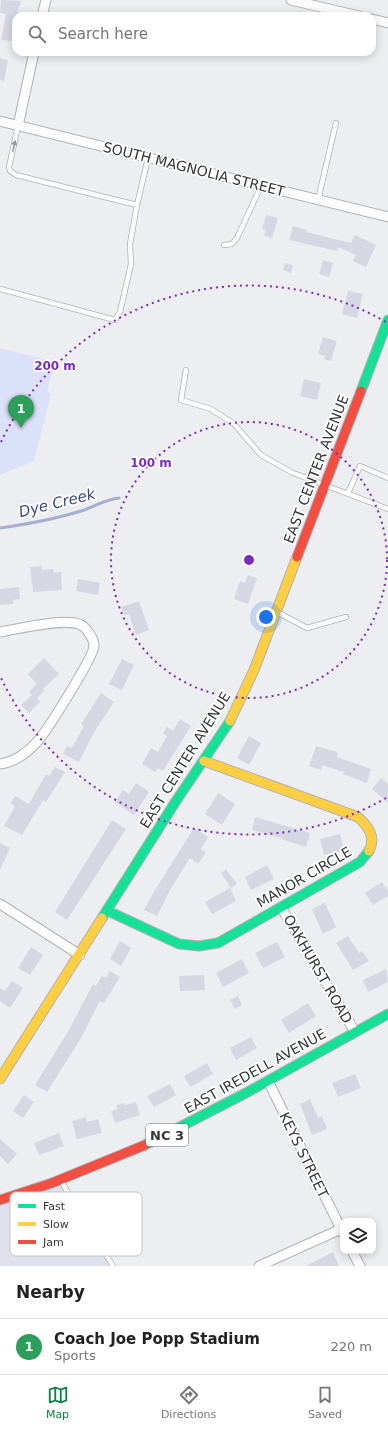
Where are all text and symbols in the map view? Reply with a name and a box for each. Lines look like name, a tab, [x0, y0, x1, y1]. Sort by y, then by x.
search box	[12, 12, 376, 56]
icon: search	[26, 23, 48, 45]
text: Search here	[58, 25, 148, 43]
street label: SOUTH MAGNOLIA STREET	[101, 139, 287, 199]
one-way arrow	[11, 140, 17, 152]
text: 200 m	[34, 359, 76, 373]
street label: EAST CENTER AVENUE	[280, 393, 352, 545]
pin: 1	[8, 395, 34, 428]
text: 100 m	[130, 456, 172, 470]
water label: Dye Creek	[17, 484, 98, 521]
centre of rings	[242, 553, 256, 567]
your location	[256, 607, 276, 627]
street label: EAST CENTER AVENUE	[136, 689, 234, 831]
street label: MANOR CIRCLE	[254, 843, 354, 911]
street label: OAKHURST ROAD	[280, 912, 356, 1026]
street label: EAST IREDELL AVENUE	[181, 1025, 329, 1117]
street label: KEYS STREET	[276, 1110, 332, 1201]
road number: NC 3	[146, 1124, 188, 1146]
legend	[10, 1192, 142, 1256]
text: Fast	[43, 1200, 66, 1213]
text: Slow	[43, 1218, 69, 1231]
map controls	[340, 1218, 376, 1254]
button: layers	[340, 1218, 376, 1254]
text: Jam	[42, 1236, 64, 1249]
text: Nearby	[16, 1282, 85, 1302]
text: Coach Joe Popp Stadium	[54, 1330, 260, 1348]
text: 1	[24, 1339, 34, 1354]
text: 220 m	[330, 1339, 372, 1354]
text: Sports	[54, 1348, 96, 1363]
tab: Map	[46, 1384, 69, 1421]
tab: Directions	[161, 1384, 216, 1421]
tab: Saved	[308, 1384, 342, 1421]

